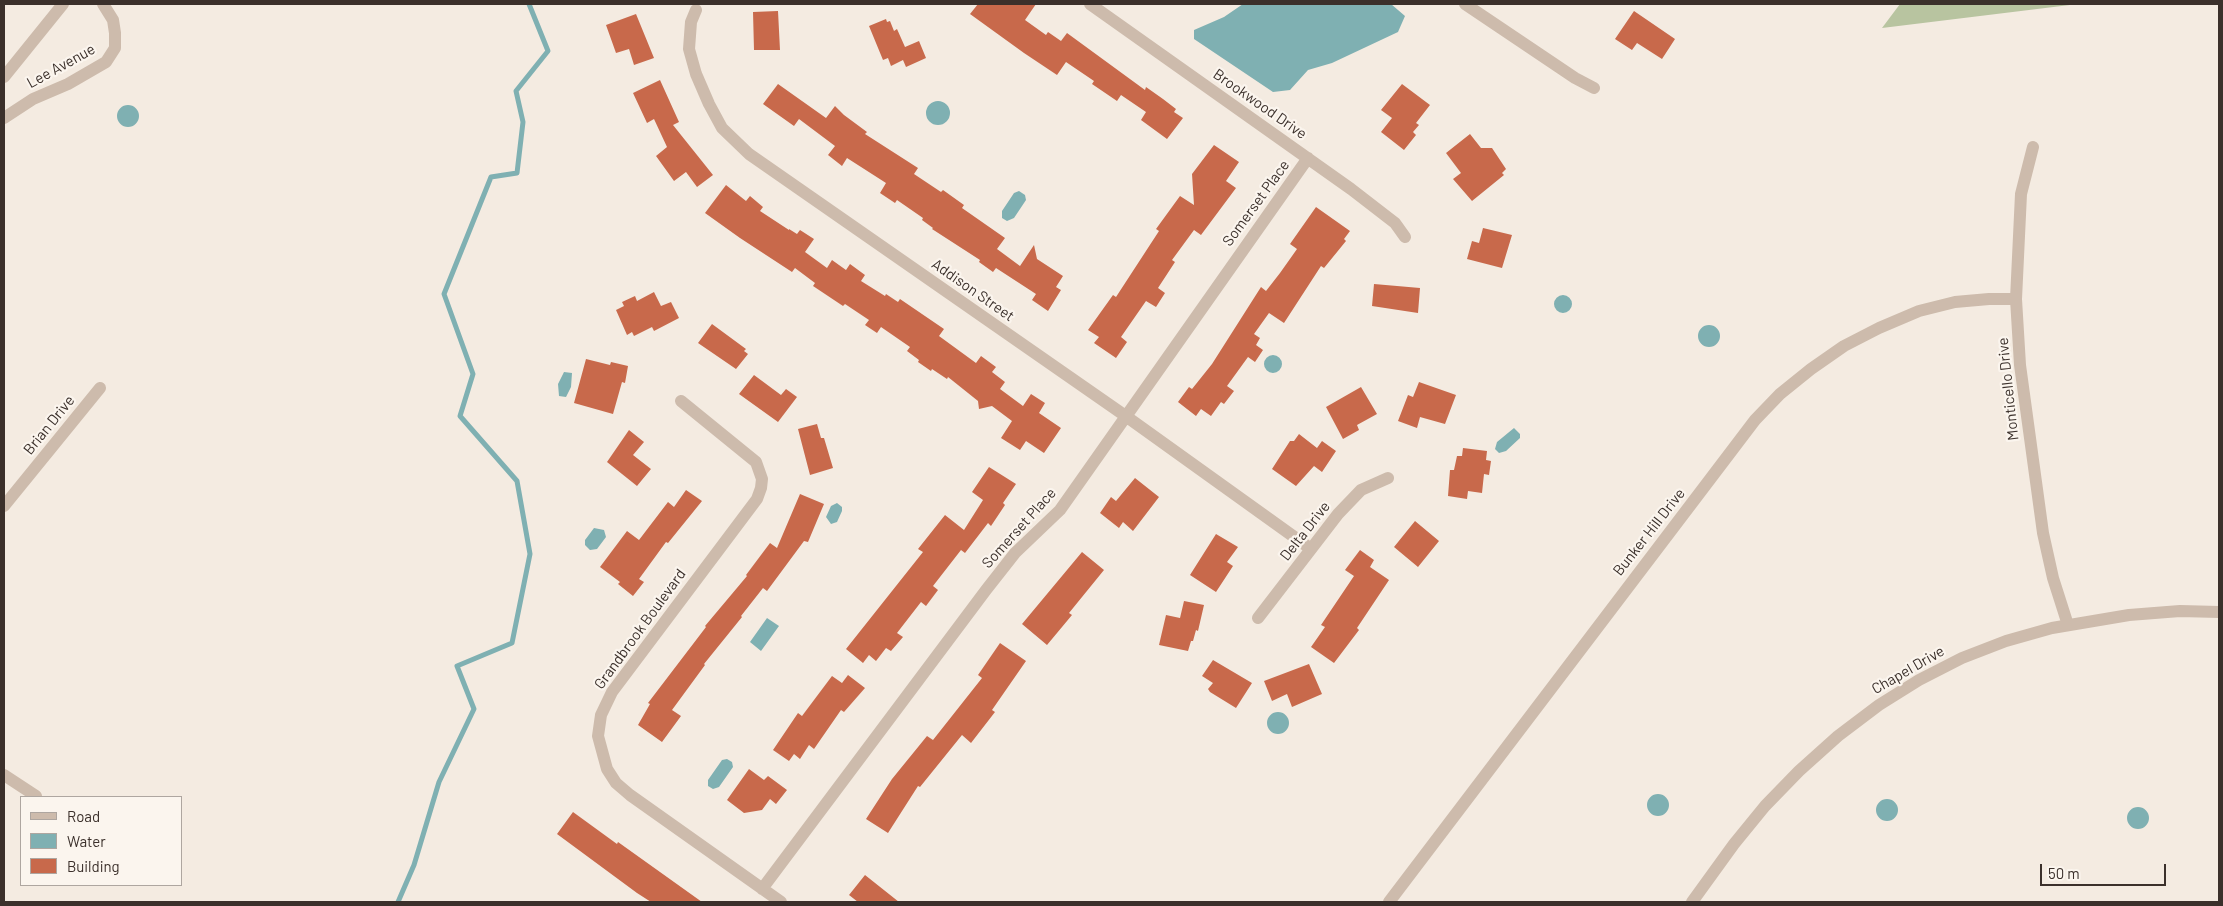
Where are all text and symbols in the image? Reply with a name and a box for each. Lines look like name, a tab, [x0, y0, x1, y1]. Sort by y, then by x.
street label: Lee Avenue	[24, 40, 98, 92]
street label: Brookwood Drive	[1210, 65, 1310, 143]
street label: Somerset Place	[1219, 156, 1293, 250]
street label: Addison Street	[928, 255, 1018, 325]
street label: Monticello Drive	[1994, 337, 2022, 441]
street label: Brian Drive	[20, 392, 78, 458]
street label: Somerset Place	[978, 484, 1060, 572]
street label: Bunker Hill Drive	[1609, 485, 1689, 579]
street label: Delta Drive	[1276, 498, 1334, 564]
street label: Grandbrook Boulevard	[590, 565, 690, 693]
street label: Chapel Drive	[1868, 642, 1948, 698]
legend	[20, 796, 182, 886]
text: Road	[67, 807, 100, 825]
text: Water	[67, 832, 106, 850]
scale bar	[2043, 854, 2169, 886]
text: Building	[67, 857, 120, 875]
text: 50 m	[2048, 864, 2080, 882]

